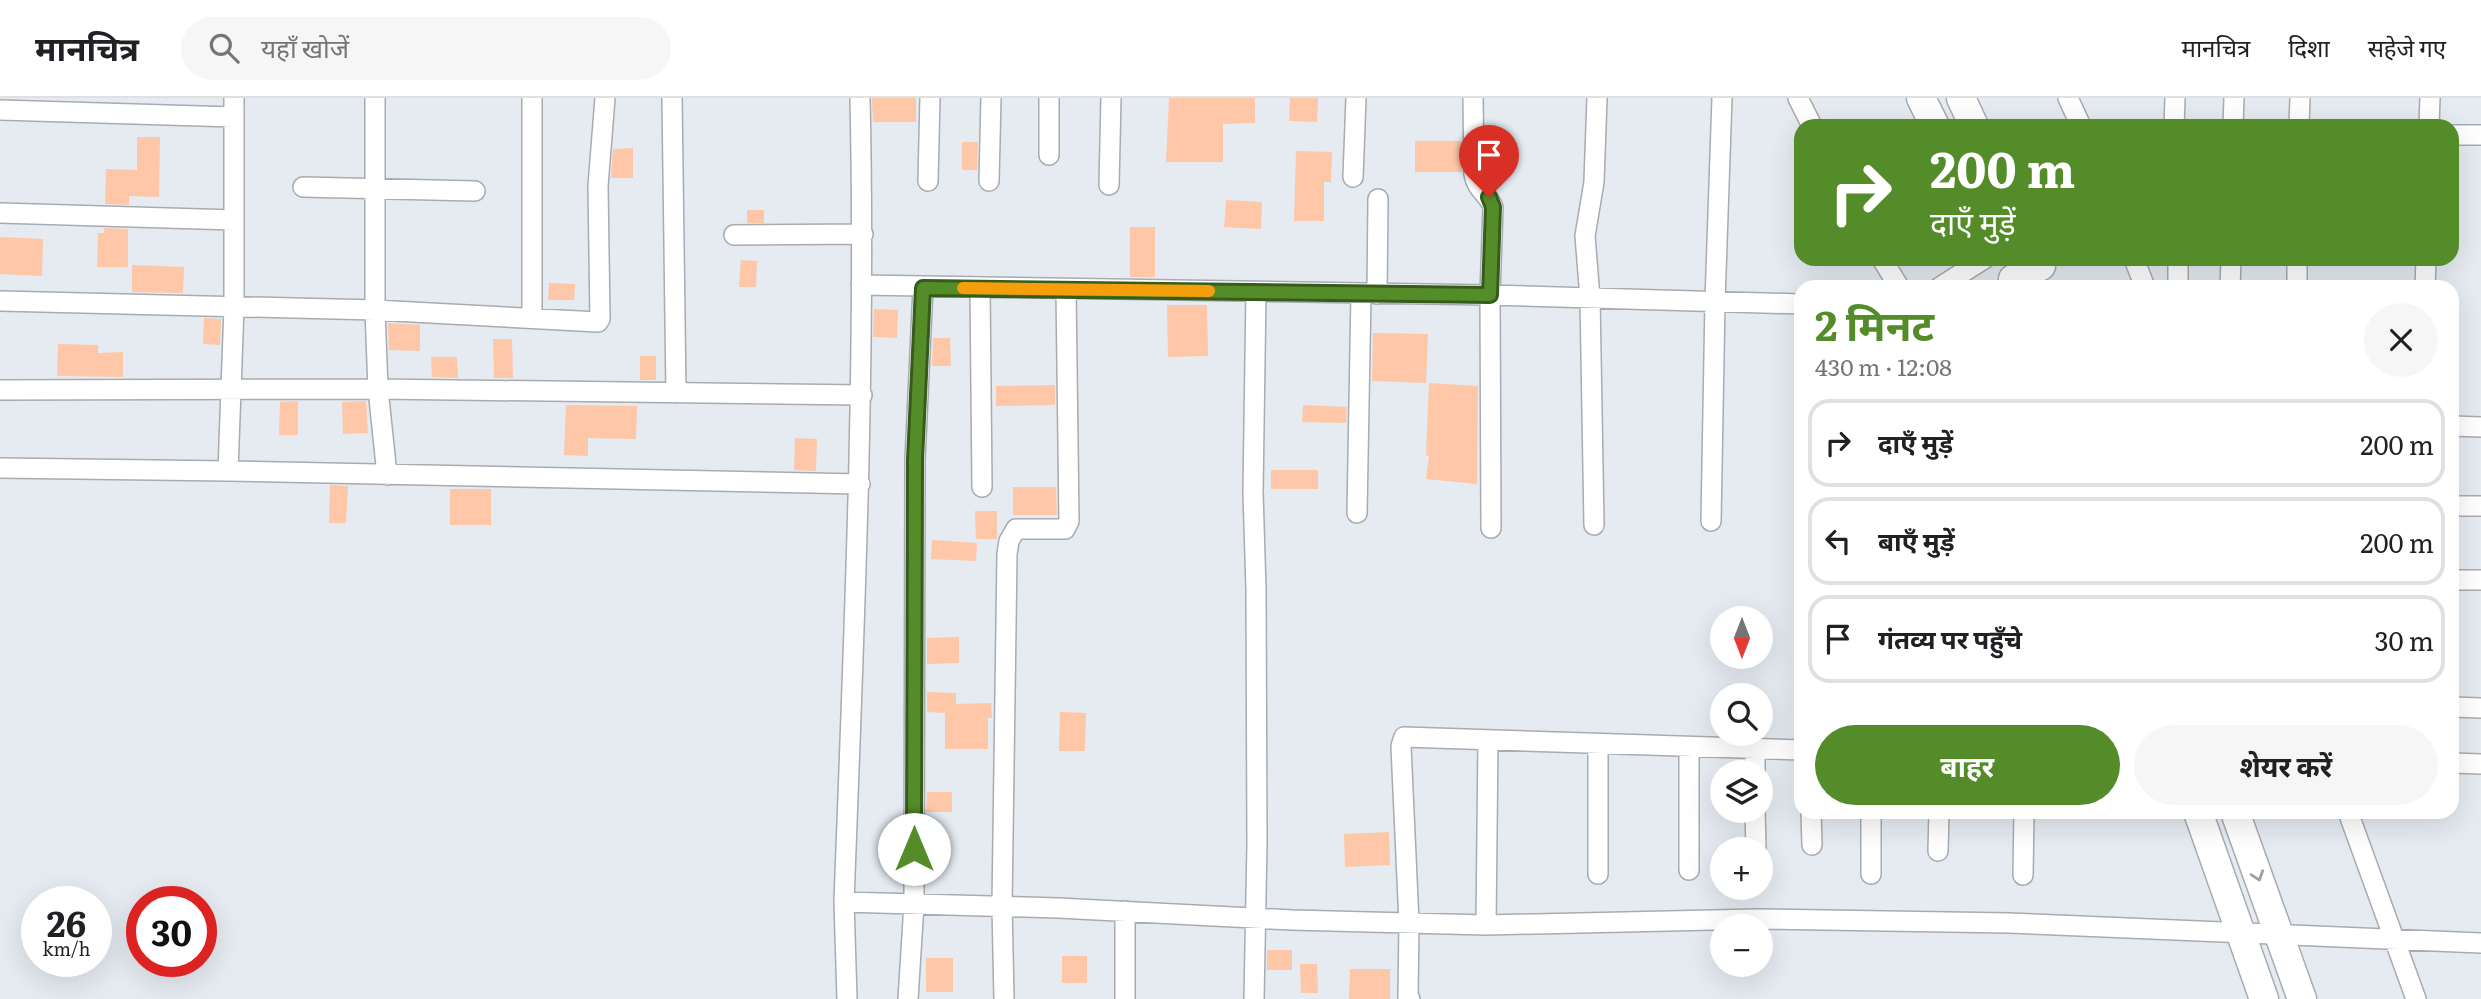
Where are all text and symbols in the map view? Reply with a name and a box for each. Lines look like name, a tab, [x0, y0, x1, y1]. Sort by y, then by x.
search box	[181, 17, 671, 80]
text: मानचित्र	[35, 22, 139, 71]
text: यहाँ खोजें	[261, 27, 349, 66]
icon: search	[205, 29, 243, 67]
text: मानचित्र	[2182, 29, 2250, 64]
text: दिशा	[2288, 29, 2330, 64]
text: सहेजे गए	[2368, 29, 2446, 64]
pin	[1459, 125, 1519, 197]
text: 200 m	[1930, 130, 2075, 203]
icon: arrive	[1470, 136, 1508, 174]
icon: right	[1815, 147, 1906, 238]
text: दाएँ मुड़ें	[1930, 197, 2016, 245]
text: 2 मिनट	[1815, 292, 1934, 354]
button: close	[2364, 303, 2438, 377]
text: 430 m · 12:08	[1815, 349, 1952, 383]
text: दाएँ मुड़ें	[1878, 422, 1953, 461]
icon: right	[1819, 424, 1857, 462]
text: 200 m	[2360, 424, 2434, 463]
text: बाएँ मुड़ें	[1878, 520, 1955, 559]
icon: left	[1819, 522, 1857, 560]
text: 200 m	[2360, 522, 2434, 561]
north arrow	[1710, 606, 1773, 668]
map controls	[1710, 606, 1773, 977]
text: गंतव्य पर पहुँचे	[1878, 618, 2022, 657]
icon: arrive	[1819, 620, 1857, 658]
text: 30 m	[2374, 620, 2434, 659]
button: search	[1710, 683, 1773, 746]
button: बाहर	[1815, 725, 2120, 805]
button: शेयर करें	[2134, 725, 2438, 805]
button: layers	[1710, 760, 1773, 823]
position arrow	[877, 812, 951, 886]
button: +	[1710, 837, 1773, 900]
one-way arrow	[2250, 870, 2264, 882]
speed limit sign: 30	[126, 886, 217, 977]
text: 26	[47, 896, 86, 948]
button: −	[1710, 914, 1773, 977]
text: km/h	[43, 935, 90, 962]

